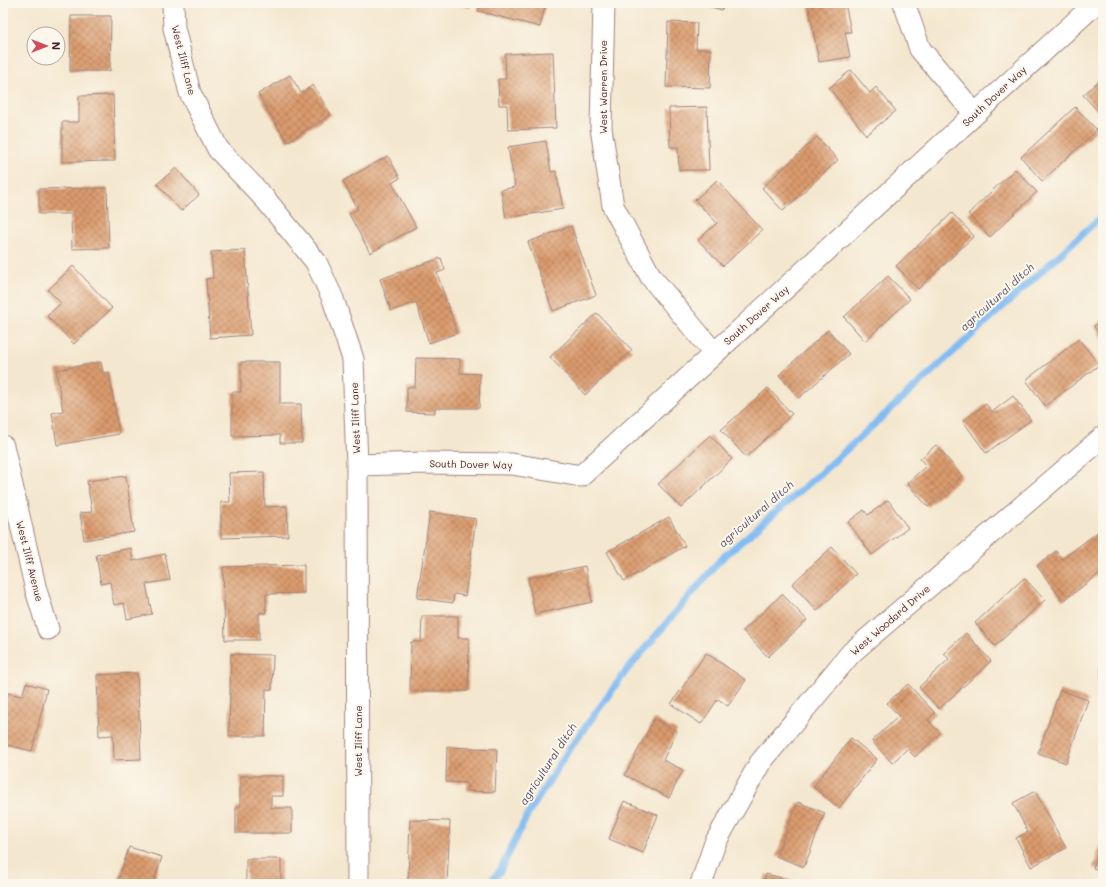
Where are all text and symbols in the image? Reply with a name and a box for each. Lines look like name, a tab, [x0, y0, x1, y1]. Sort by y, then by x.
street label: West Iliff Lane	[169, 24, 199, 96]
north arrow	[26, 26, 66, 66]
street label: West Warren Drive	[596, 40, 610, 134]
text: N	[49, 42, 64, 50]
street label: South Dover Way	[959, 63, 1029, 129]
water label: agricultural ditch	[956, 259, 1037, 334]
street label: South Dover Way	[720, 282, 792, 348]
street label: West Iliff Lane	[347, 382, 363, 454]
street label: South Dover Way	[429, 456, 513, 472]
water label: agricultural ditch	[715, 477, 796, 550]
street label: West Iliff Avenue	[13, 519, 47, 603]
street label: West Woodard Drive	[847, 581, 933, 659]
street label: West Iliff Lane	[351, 705, 365, 777]
water label: agricultural ditch	[515, 720, 580, 808]

